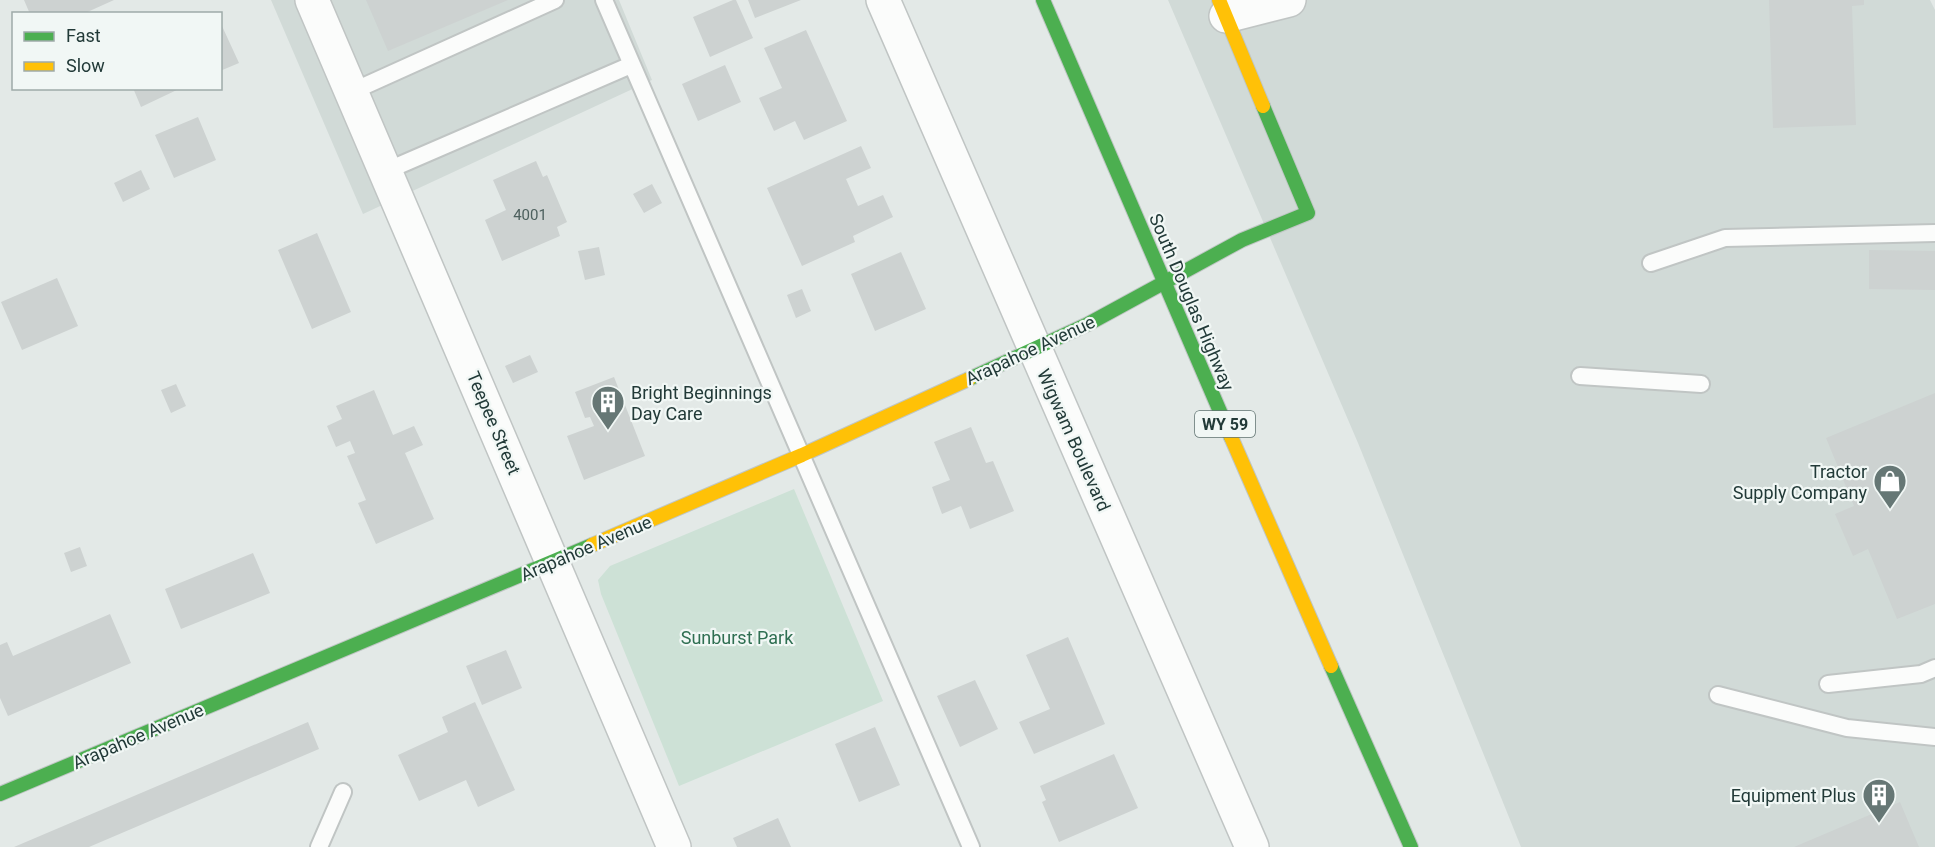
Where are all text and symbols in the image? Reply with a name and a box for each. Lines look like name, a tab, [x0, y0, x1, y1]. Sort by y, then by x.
legend	[12, 12, 222, 90]
text: Fast	[66, 25, 101, 46]
text: Slow	[66, 55, 105, 76]
house number: 4001	[513, 206, 547, 224]
street label: South Douglas Highway	[1145, 210, 1239, 394]
street label: Arapahoe Avenue	[962, 311, 1098, 389]
street label: Wigwam Boulevard	[1033, 366, 1115, 514]
street label: Teepee Street	[463, 368, 525, 478]
place label: Bright Beginnings Day Care	[631, 382, 772, 424]
building icon: Bright Beginnings Day Care	[590, 384, 626, 431]
road number: WY 59	[1195, 411, 1255, 437]
place label: Tractor Supply Company	[1733, 461, 1867, 503]
shop icon: Tractor Supply Company	[1872, 463, 1908, 510]
street label: Arapahoe Avenue	[517, 511, 655, 585]
park label: Sunburst Park	[681, 627, 794, 648]
street label: Arapahoe Avenue	[69, 699, 207, 773]
building icon: Equipment Plus	[1861, 777, 1897, 824]
place label: Equipment Plus	[1731, 785, 1856, 806]

